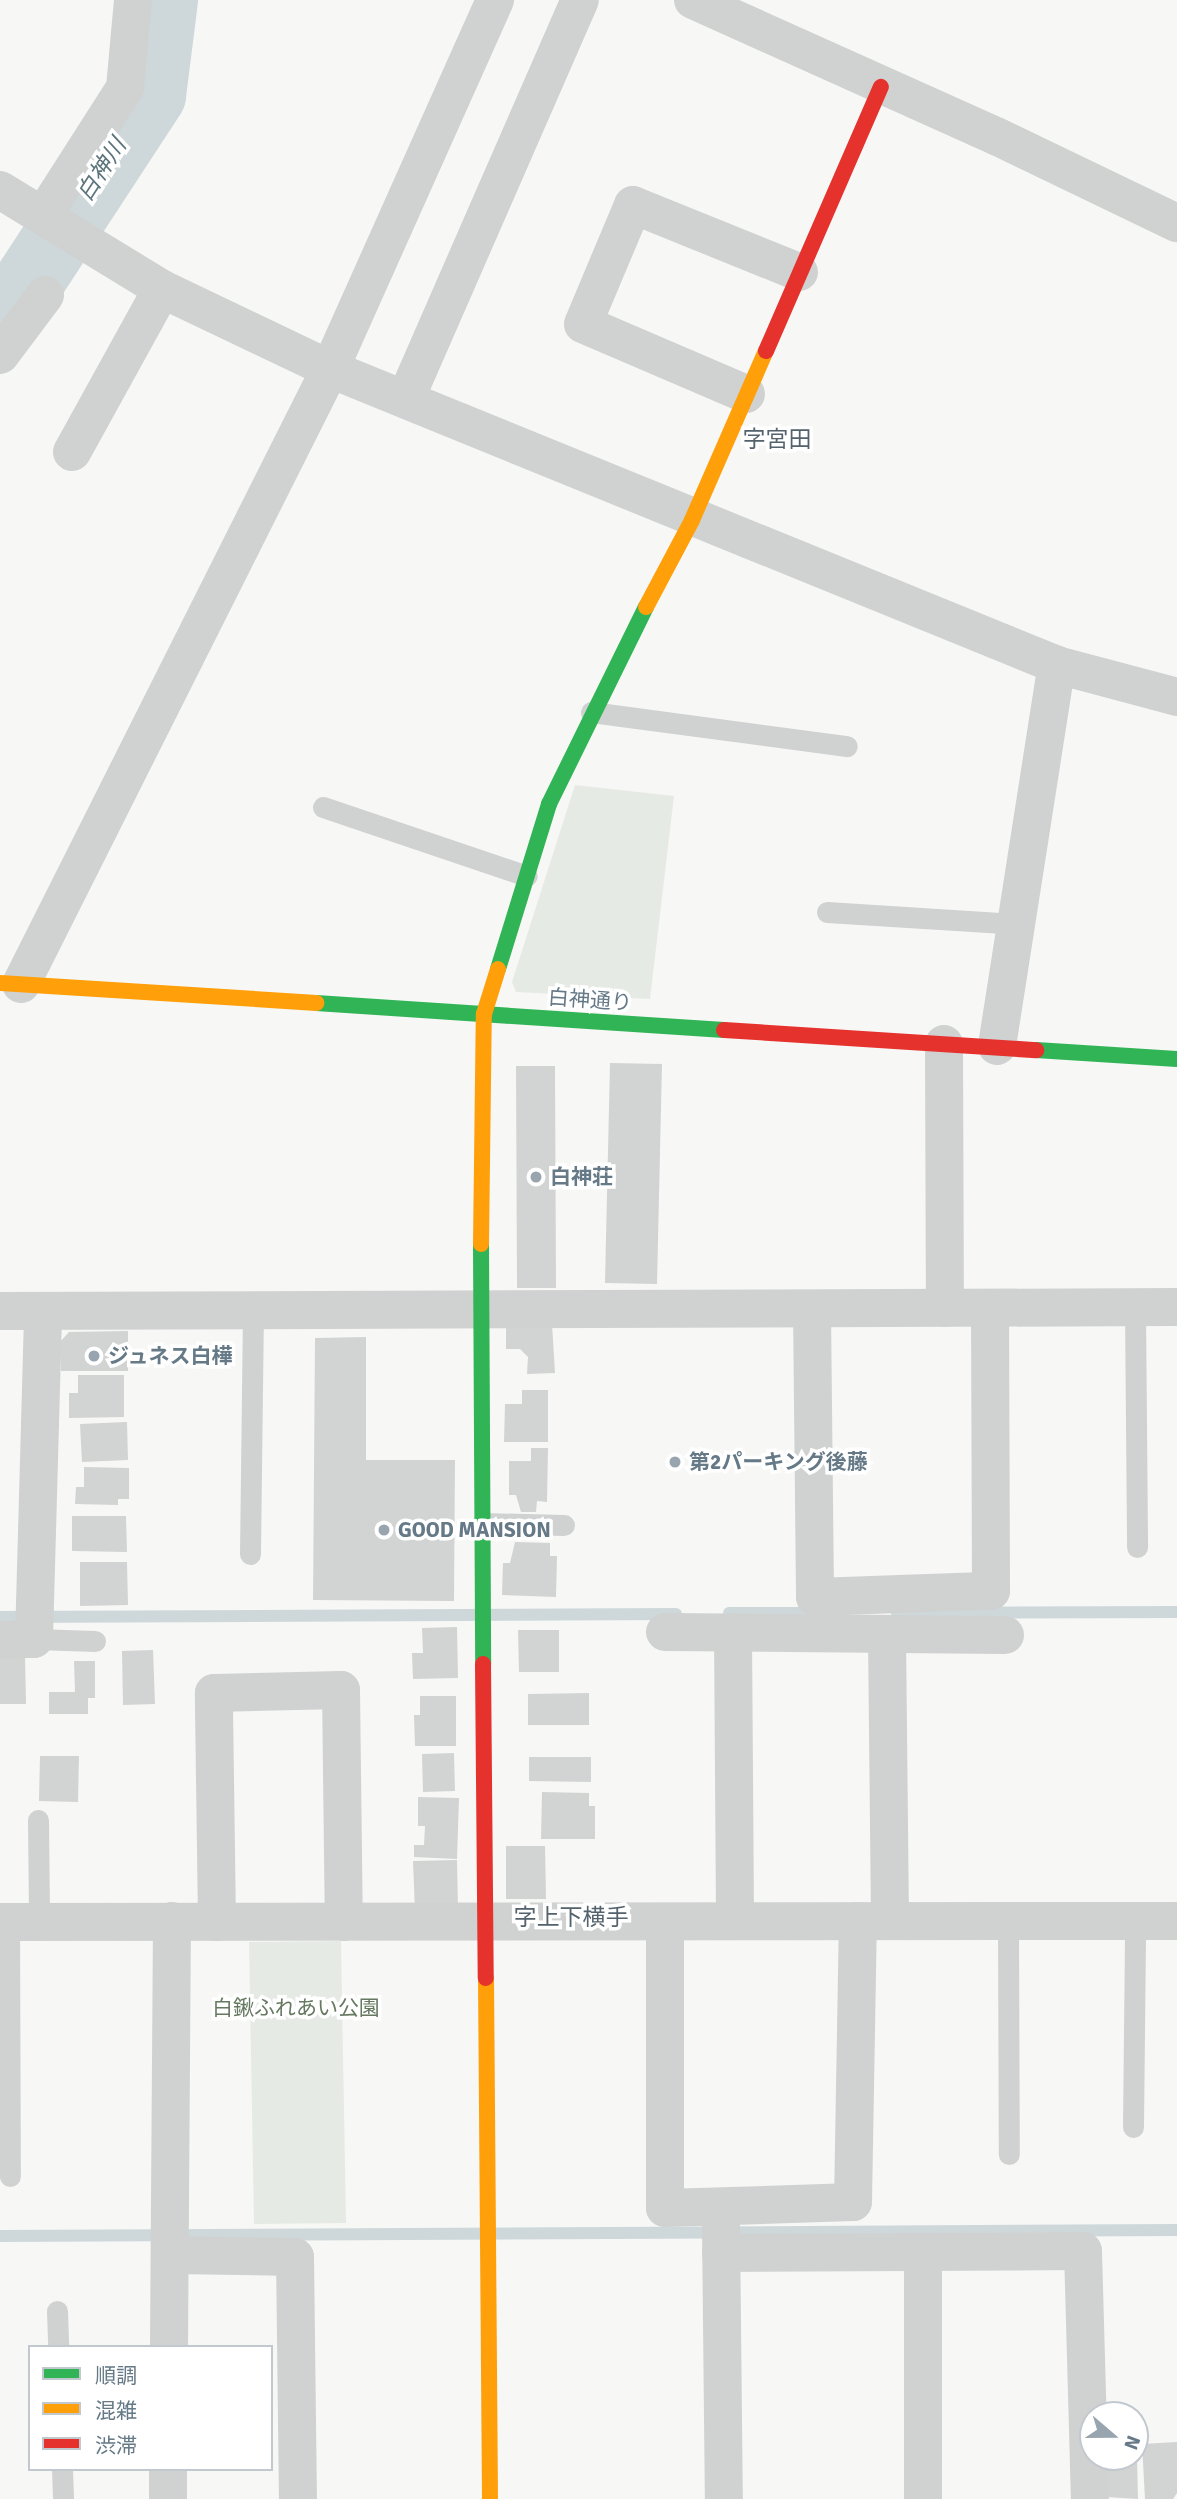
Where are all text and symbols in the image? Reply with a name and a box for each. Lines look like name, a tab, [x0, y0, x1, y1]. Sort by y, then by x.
water label: 白神川	[72, 134, 132, 206]
district label: 字宮田	[743, 426, 811, 454]
street label: 白神通り	[547, 985, 633, 1015]
place label: 白神荘	[550, 1164, 613, 1190]
marker: 白神荘	[528, 1169, 544, 1185]
place label: ジュネス白樺	[108, 1343, 234, 1369]
marker: ジュネス白樺	[86, 1348, 102, 1364]
place label: 第2パーキング後藤	[689, 1449, 868, 1475]
marker: 第2パーキング後藤	[667, 1454, 683, 1470]
place label: GOOD MANSION	[398, 1517, 551, 1543]
marker: GOOD MANSION	[376, 1522, 392, 1538]
district label: 字上下横手	[514, 1904, 628, 1932]
park label: 白鍬ふれあい公園	[212, 1995, 380, 2021]
legend	[28, 2345, 273, 2471]
text: 順調	[95, 2363, 137, 2389]
text: 混雑	[95, 2398, 137, 2424]
north arrow	[1079, 2401, 1149, 2471]
text: N	[1118, 2432, 1145, 2453]
text: 渋滞	[95, 2433, 137, 2459]

